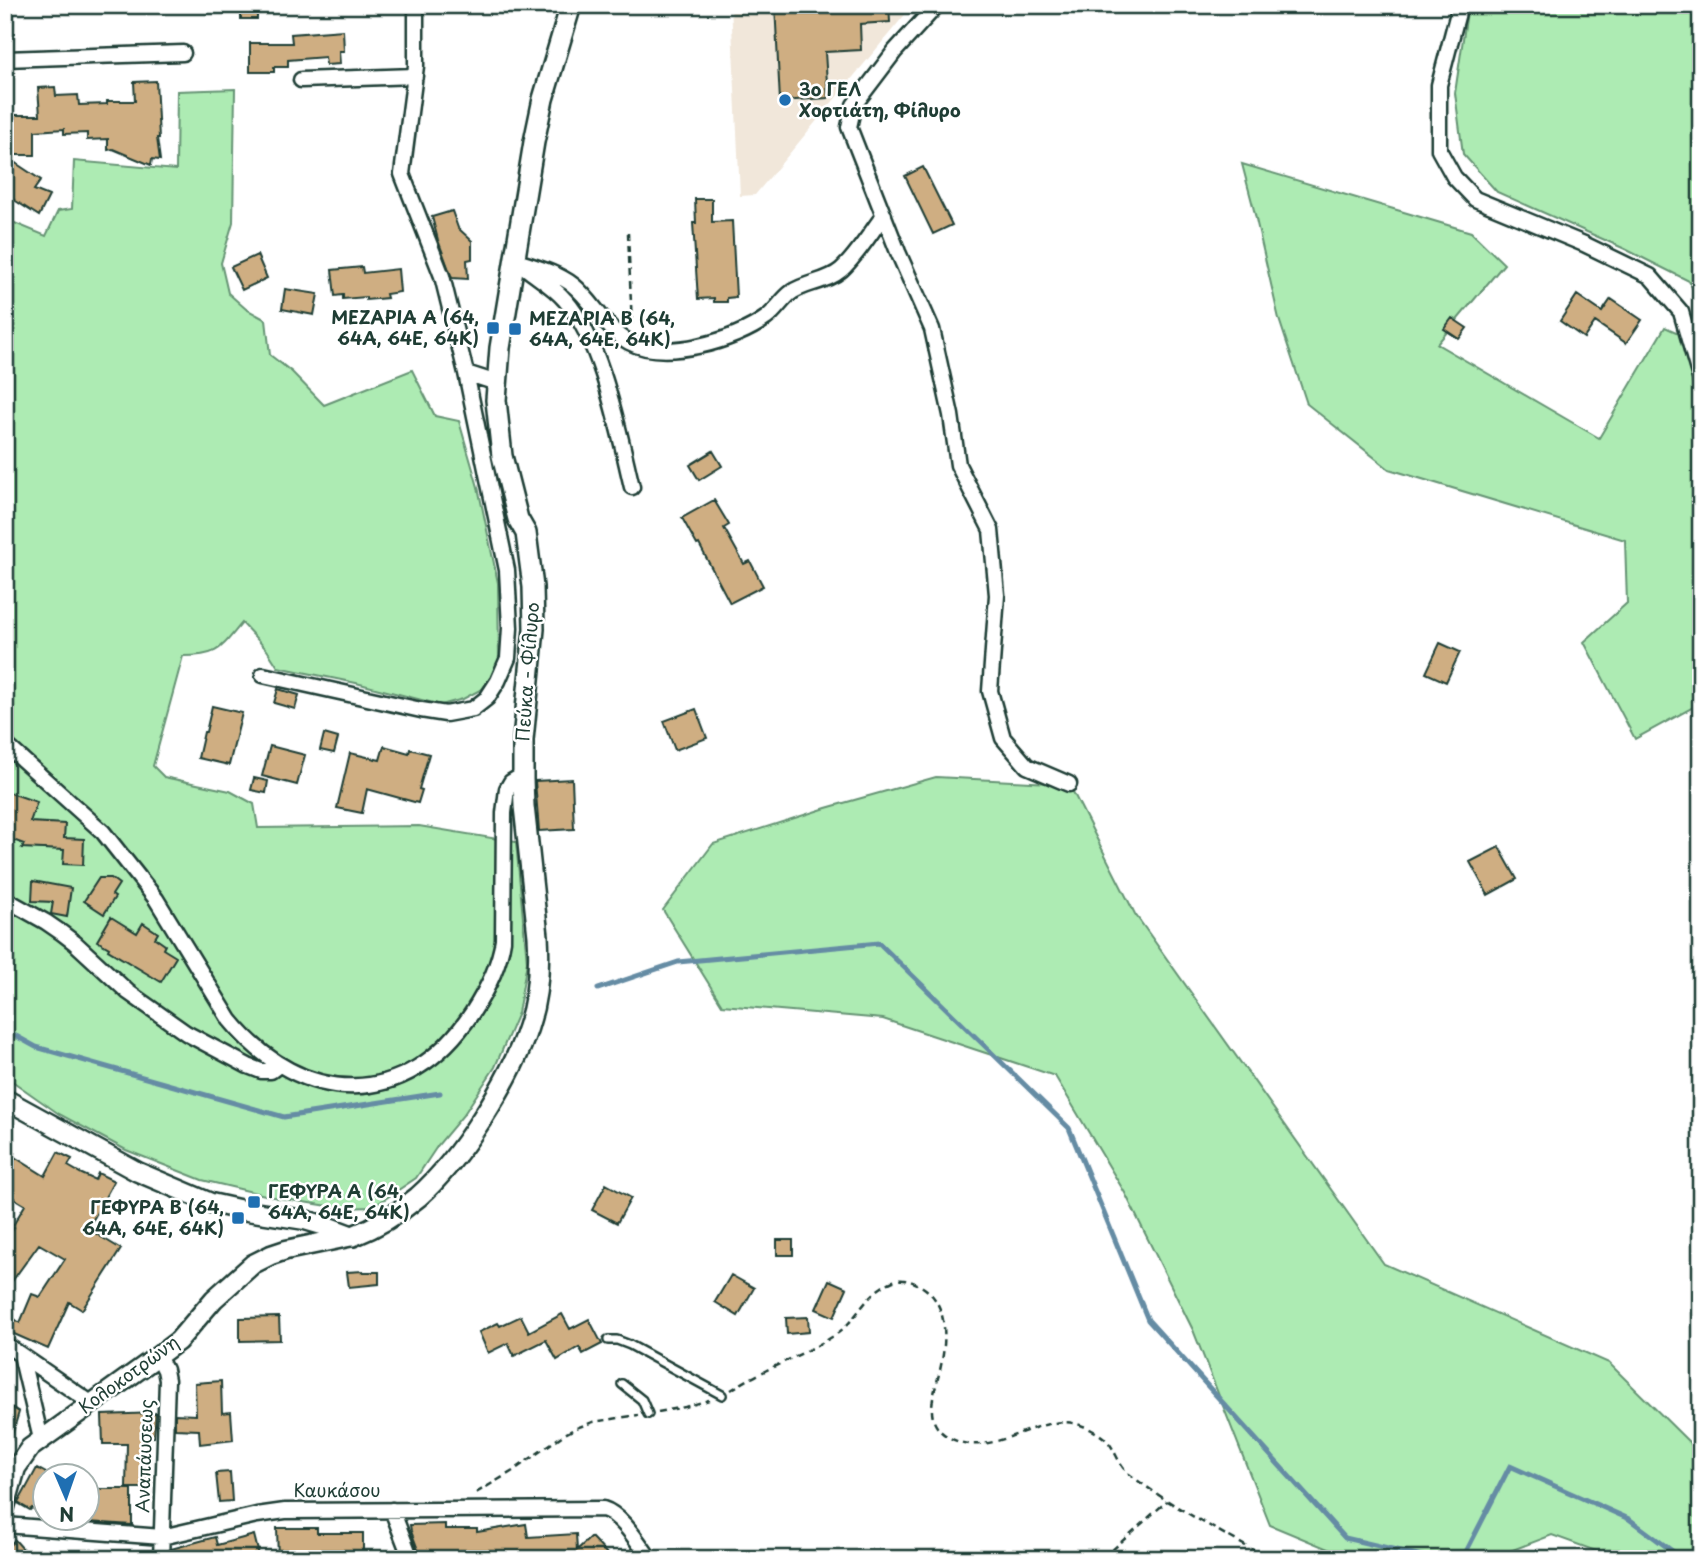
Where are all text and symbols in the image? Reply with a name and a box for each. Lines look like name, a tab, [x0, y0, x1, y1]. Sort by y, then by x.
place label: 3ο ΓΕΛ Χορτιάτη, Φίλυρο	[799, 75, 961, 123]
marker: 3ο ΓΕΛ Χορτιάτη, Φίλυρο	[777, 92, 793, 108]
place label: ΜΕΖΑΡΙΑ A (64, 64Α, 64Ε, 64Κ)	[331, 303, 479, 351]
place label: ΜΕΖΑΡΙΑ B (64, 64Α, 64Ε, 64Κ)	[529, 304, 675, 352]
marker: ΜΕΖΑΡΙΑ A (64, 64Α, 64Ε, 64Κ)	[485, 320, 501, 336]
marker: ΜΕΖΑΡΙΑ B (64, 64Α, 64Ε, 64Κ)	[507, 321, 523, 337]
street label: Πεύκα - Φίλυρο	[508, 601, 545, 743]
place label: ΓΕΦΥΡΑ A (64, 64Α, 64Ε, 64Κ)	[268, 1177, 410, 1225]
place label: ΓΕΦΥΡΑ B (64, 64Α, 64Ε, 64Κ)	[82, 1193, 224, 1241]
marker: ΓΕΦΥΡΑ A (64, 64Α, 64Ε, 64Κ)	[246, 1194, 262, 1210]
marker: ΓΕΦΥΡΑ B (64, 64Α, 64Ε, 64Κ)	[230, 1210, 246, 1226]
street label: Κολοκοτρώνη	[72, 1328, 184, 1419]
street label: Αναπάυσεως	[128, 1399, 159, 1513]
north arrow	[32, 1462, 102, 1532]
street label: Καυκάσου	[293, 1476, 381, 1503]
text: N	[59, 1501, 75, 1529]

